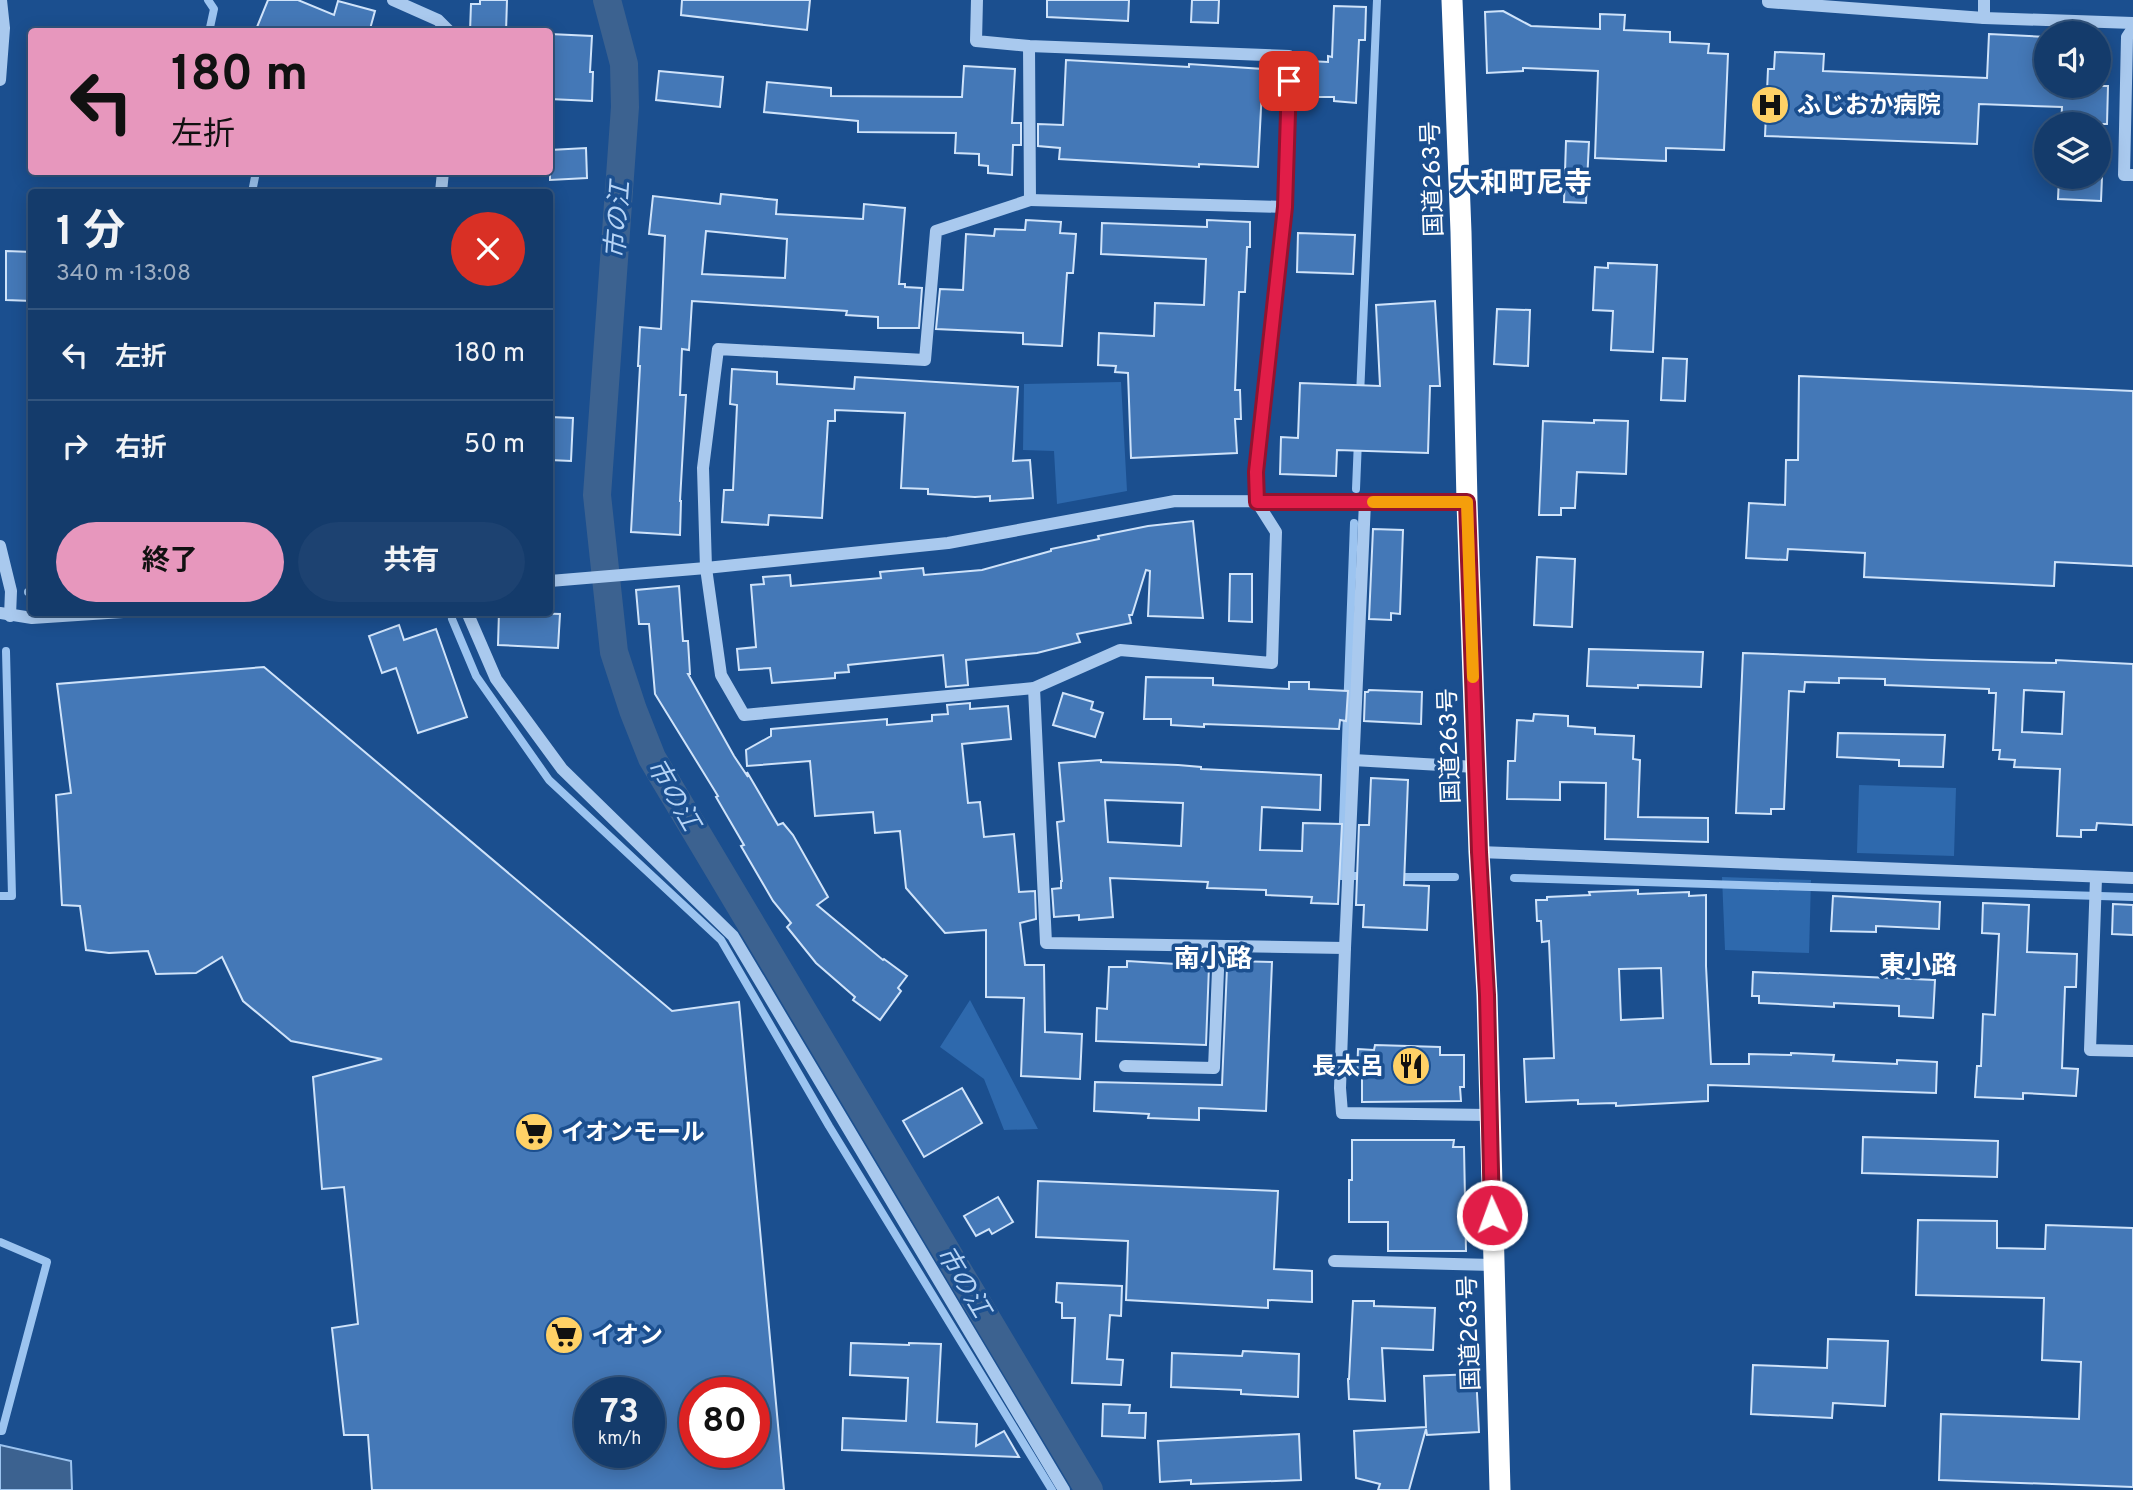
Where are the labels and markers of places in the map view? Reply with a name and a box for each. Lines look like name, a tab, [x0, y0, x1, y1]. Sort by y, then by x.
pin	[1259, 51, 1319, 111]
hospital icon: ふじおか病院	[1749, 84, 1791, 126]
place label: ふじおか病院	[1797, 92, 1941, 122]
restaurant icon: 長太呂	[1390, 1045, 1432, 1087]
place label: 長太呂	[1312, 1053, 1384, 1083]
supermarket icon: イオンモール	[513, 1111, 555, 1153]
place label: イオンモール	[561, 1119, 705, 1149]
supermarket icon: イオン	[543, 1314, 585, 1356]
place label: イオン	[591, 1322, 663, 1352]

